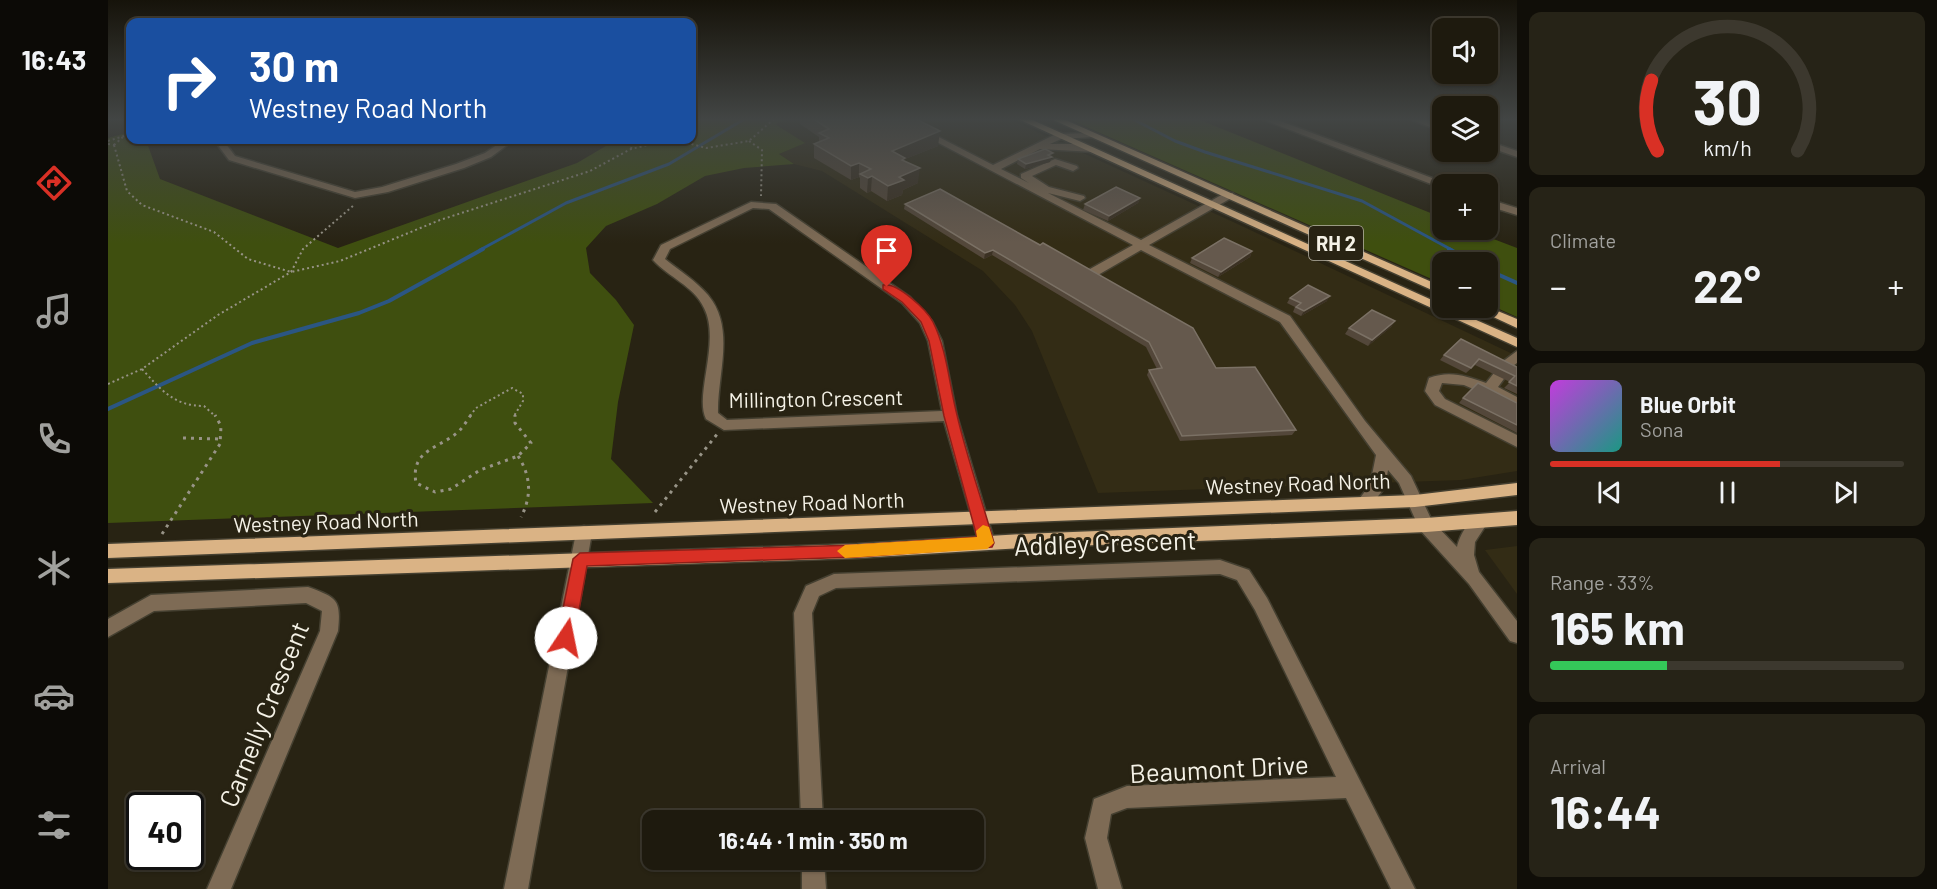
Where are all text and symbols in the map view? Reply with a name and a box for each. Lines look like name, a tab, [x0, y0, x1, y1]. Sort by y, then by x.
map controls	[1432, 18, 1498, 318]
button: sound	[1432, 18, 1498, 84]
text: 30 m	[249, 40, 339, 90]
icon: right	[150, 42, 228, 120]
text: 16:43	[22, 43, 86, 75]
text: 30	[1692, 63, 1762, 137]
text: Westney Road North	[249, 91, 487, 123]
button: layers	[1432, 96, 1498, 162]
text: km/h	[1703, 135, 1751, 160]
icon: directions	[33, 162, 75, 204]
button: +	[1432, 174, 1498, 240]
pin	[861, 225, 912, 287]
road number: RH 2	[1309, 226, 1363, 260]
text: Climate	[1550, 228, 1616, 252]
icon: arrive	[870, 234, 903, 267]
button: −	[1432, 252, 1498, 318]
text: 22°	[1693, 258, 1761, 312]
text: −	[1550, 266, 1567, 306]
text: +	[1887, 266, 1904, 306]
icon: music	[33, 290, 75, 332]
street label: Millington Crescent	[728, 384, 904, 412]
text: Blue Orbit	[1640, 391, 1736, 417]
text: Sona	[1640, 417, 1684, 441]
icon: phone	[33, 418, 75, 460]
street label: Westney Road North	[1205, 467, 1391, 499]
icon: previous	[1593, 476, 1626, 509]
icon: pause	[1711, 476, 1744, 509]
icon: next	[1829, 476, 1862, 509]
street label: Westney Road North	[719, 486, 905, 518]
street label: Westney Road North	[233, 505, 419, 537]
street label: Addley Crescent	[1013, 523, 1197, 561]
icon: climate	[33, 547, 75, 589]
text: Range · 33%	[1550, 570, 1654, 594]
text: 165 km	[1550, 600, 1685, 654]
position arrow	[534, 606, 598, 670]
street label: Carnelly Crescent	[212, 617, 314, 811]
icon: car	[33, 675, 75, 717]
street label: Beaumont Drive	[1129, 748, 1309, 788]
text: Arrival	[1550, 754, 1606, 778]
text: 16:44	[1550, 784, 1661, 838]
speed limit sign: 40	[126, 792, 204, 870]
icon: filters	[33, 804, 75, 846]
text: 16:44 · 1 min · 350 m	[718, 827, 908, 853]

